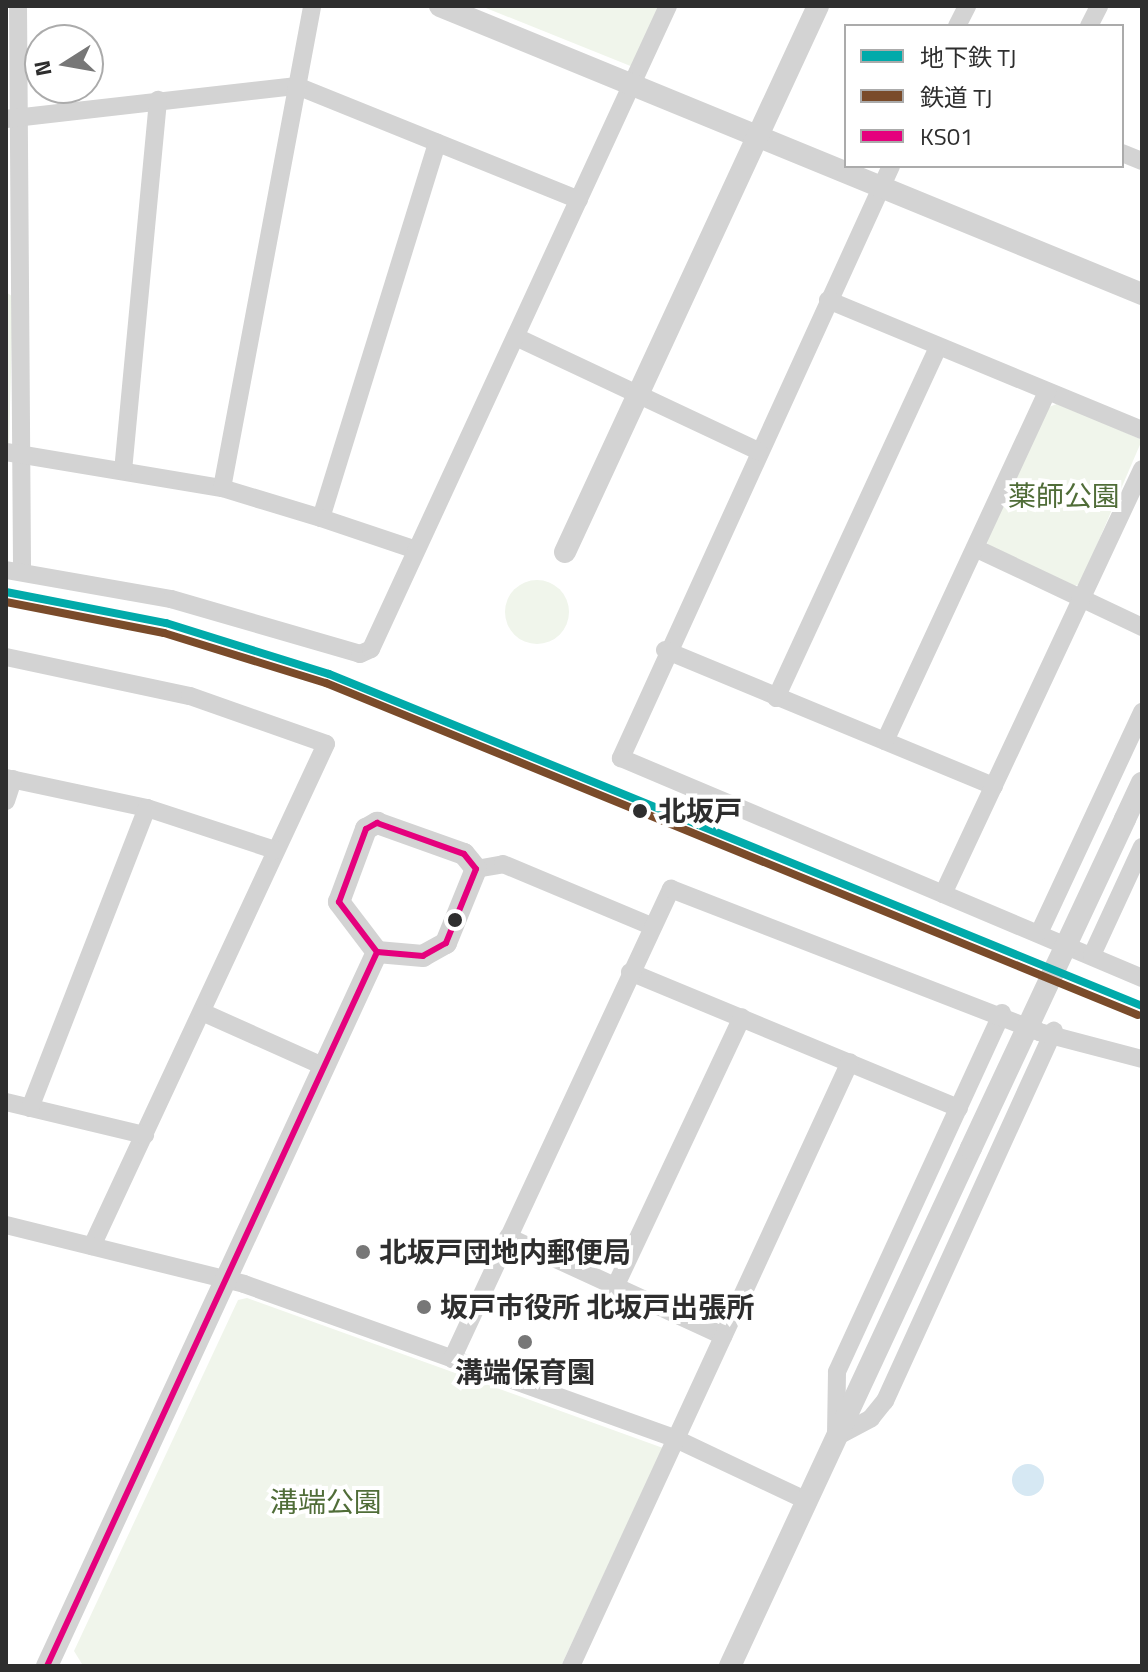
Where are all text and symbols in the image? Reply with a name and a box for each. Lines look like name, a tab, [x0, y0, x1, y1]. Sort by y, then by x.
north arrow	[24, 24, 104, 104]
legend	[844, 24, 1124, 168]
text: 地下鉄 TJ	[920, 39, 1016, 75]
text: N	[24, 57, 61, 79]
text: 鉄道 TJ	[920, 79, 992, 115]
text: KS01	[920, 118, 974, 154]
park label: 薬師公園	[1008, 479, 1120, 513]
place label: 北坂戸	[658, 794, 742, 828]
marker: 北坂戸	[629, 800, 651, 822]
unlabelled marker	[447, 912, 463, 928]
place label: 北坂戸団地内郵便局	[379, 1235, 631, 1269]
marker: 北坂戸団地内郵便局	[354, 1243, 372, 1261]
place label: 坂戸市役所 北坂戸出張所	[440, 1290, 754, 1324]
marker: 坂戸市役所 北坂戸出張所	[415, 1298, 433, 1316]
marker: 溝端保育園	[516, 1333, 534, 1351]
place label: 溝端保育園	[455, 1355, 595, 1389]
park label: 溝端公園	[270, 1485, 382, 1519]

